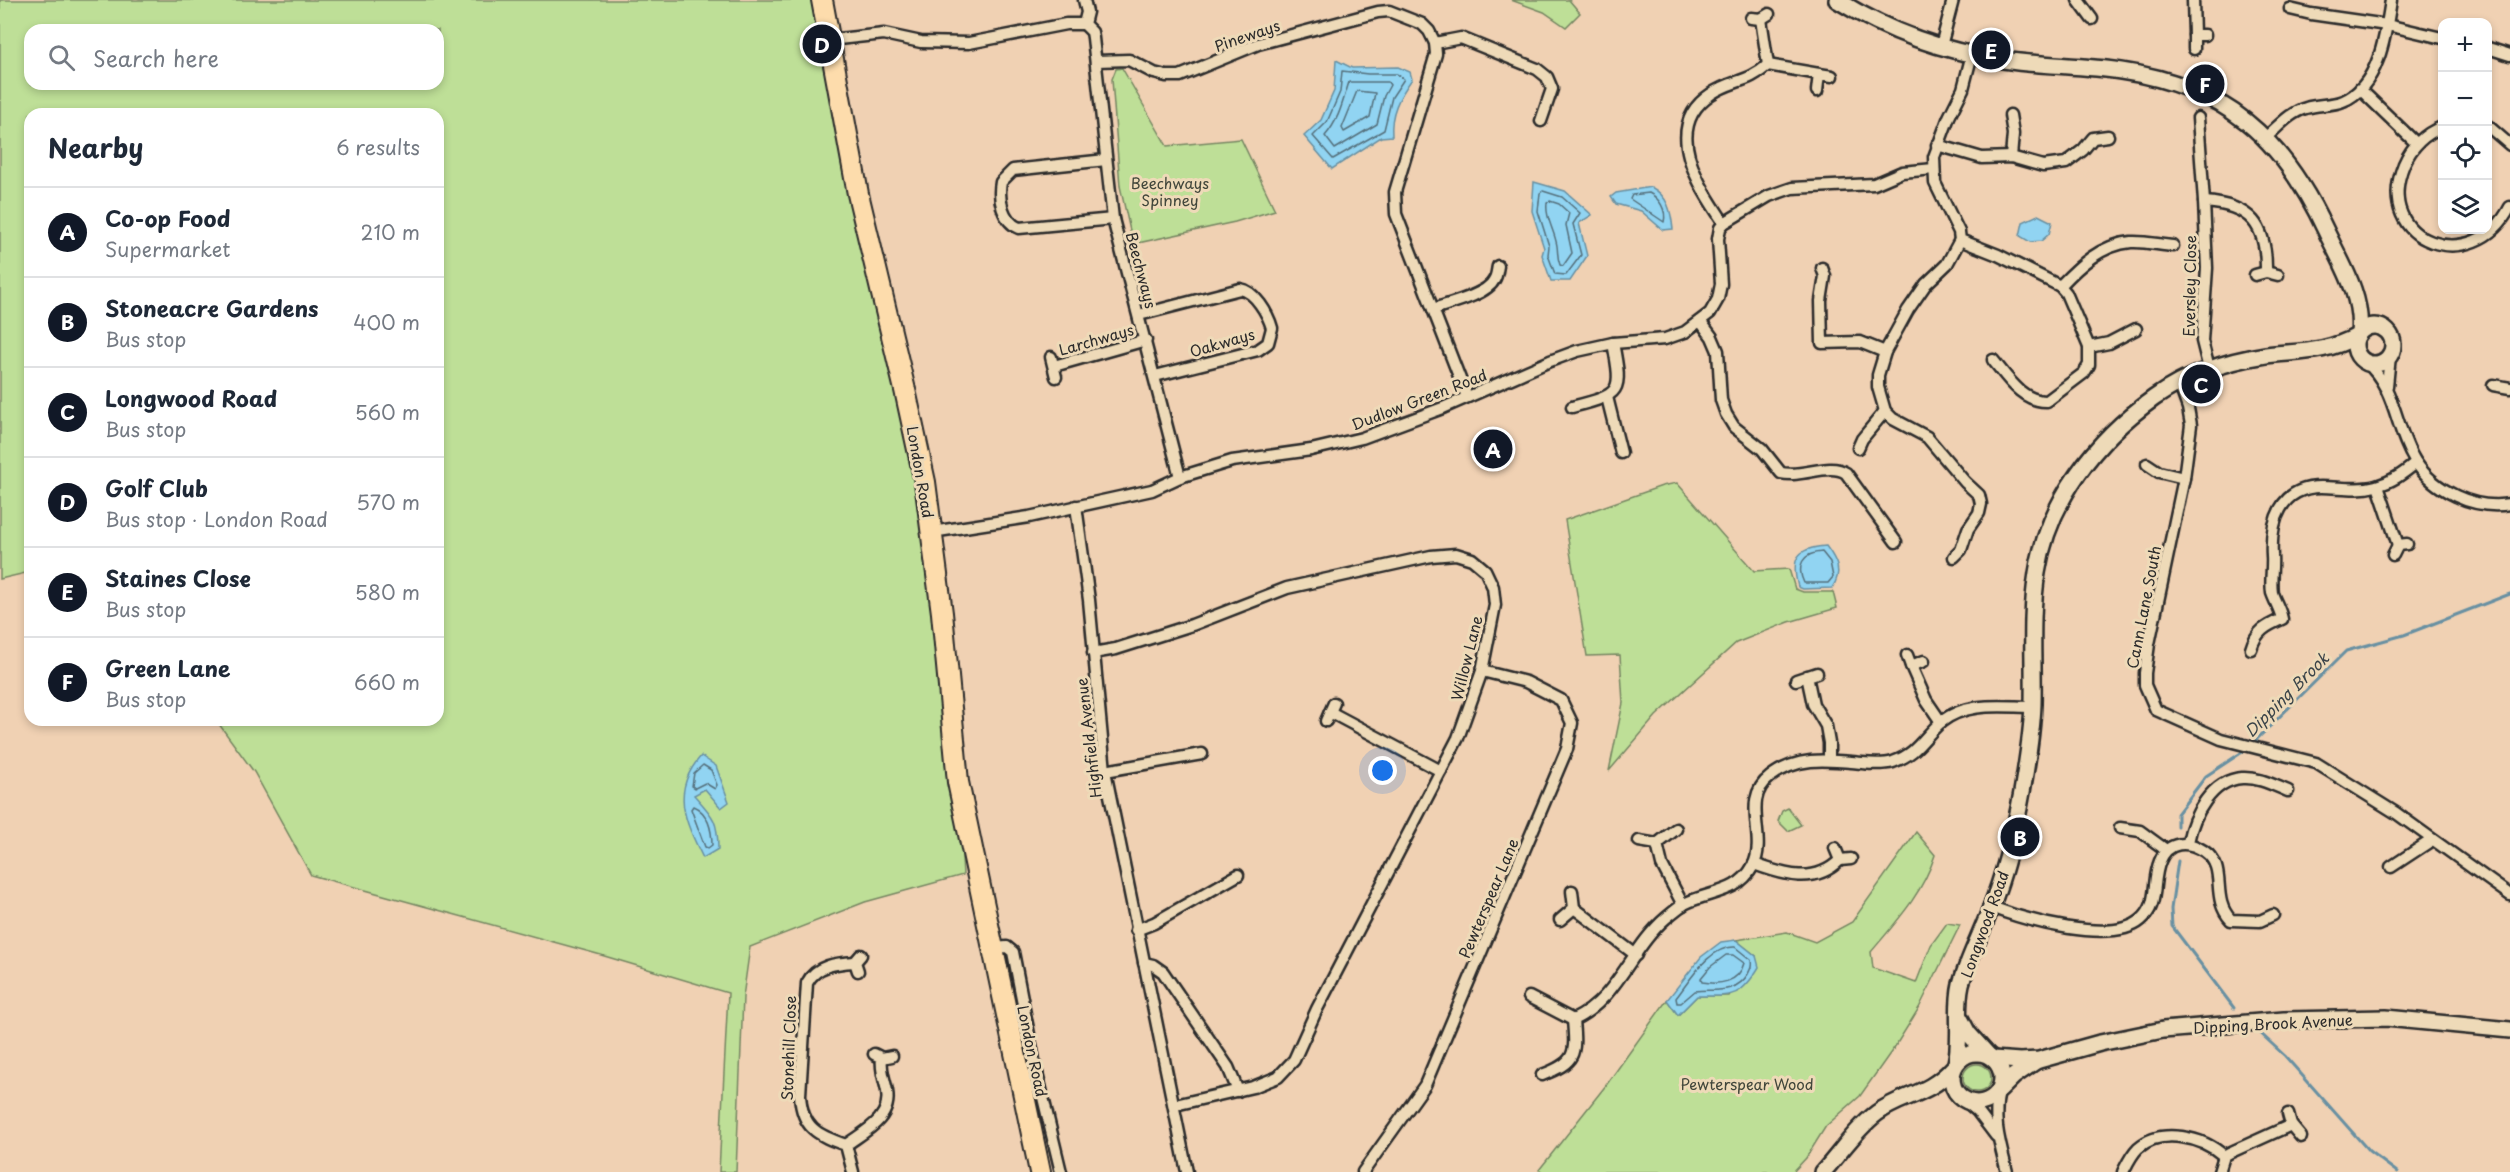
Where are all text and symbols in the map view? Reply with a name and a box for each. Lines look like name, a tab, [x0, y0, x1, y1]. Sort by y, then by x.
street label: Pineways	[1211, 13, 1283, 57]
map controls	[2438, 18, 2492, 234]
button: +	[2438, 18, 2492, 72]
pin: D	[802, 22, 842, 66]
search box	[24, 24, 444, 90]
pin: E	[1972, 28, 2010, 72]
icon: search	[45, 41, 78, 74]
text: Search here	[93, 41, 219, 74]
pin: F	[2186, 62, 2224, 106]
button: −	[2438, 72, 2492, 126]
button: locate	[2438, 126, 2492, 180]
text: Nearby	[48, 128, 143, 167]
text: 6 results	[336, 132, 420, 162]
park label: Beechways Spinney	[1131, 171, 1209, 211]
button: layers	[2438, 180, 2492, 234]
text: Co-op Food	[105, 201, 230, 234]
text: A	[60, 217, 75, 247]
text: 210 m	[361, 217, 420, 247]
street label: Beechways	[1121, 229, 1163, 311]
text: Supermarket	[105, 234, 231, 264]
street label: Eversley Close	[2177, 235, 2201, 337]
text: Stoneacre Gardens	[105, 291, 319, 324]
text: B	[61, 307, 74, 337]
text: 400 m	[353, 307, 420, 337]
street label: Larchways	[1056, 317, 1136, 361]
street label: Oakways	[1187, 322, 1257, 362]
text: Bus stop	[105, 324, 186, 354]
pin: C	[2182, 362, 2220, 406]
street label: Dudlow Green Road	[1348, 363, 1490, 435]
text: Longwood Road	[105, 381, 277, 414]
text: C	[60, 397, 75, 427]
text: 560 m	[355, 397, 420, 427]
text: Bus stop	[105, 414, 186, 444]
street label: London Road	[902, 424, 940, 520]
pin: A	[1474, 426, 1512, 472]
text: Golf Club	[105, 471, 208, 504]
text: D	[60, 487, 75, 517]
text: 570 m	[356, 487, 420, 517]
text: Bus stop · London Road	[105, 504, 328, 534]
street label: Cann Lane South	[2120, 544, 2166, 670]
text: Staines Close	[105, 561, 251, 594]
text: E	[61, 577, 74, 607]
text: 580 m	[355, 577, 420, 607]
text: Bus stop	[105, 594, 186, 624]
street label: Willow Lane	[1444, 613, 1488, 703]
water label: Dipping Brook	[2238, 646, 2334, 742]
text: Green Lane	[105, 651, 230, 684]
text: F	[62, 667, 73, 697]
text: 660 m	[354, 667, 420, 697]
street label: Highfield Avenue	[1069, 677, 1107, 799]
text: Bus stop	[105, 684, 186, 714]
your location	[1368, 756, 1397, 785]
pin: B	[2000, 814, 2040, 860]
street label: Pewterspear Lane	[1452, 834, 1524, 962]
street label: Longwood Road	[1954, 867, 2014, 981]
street label: Stonehill Close	[775, 995, 801, 1101]
street label: London Road	[1012, 1003, 1054, 1099]
street label: Dipping Brook Avenue	[2193, 1007, 2353, 1039]
park label: Pewterspear Wood	[1680, 1072, 1814, 1095]

